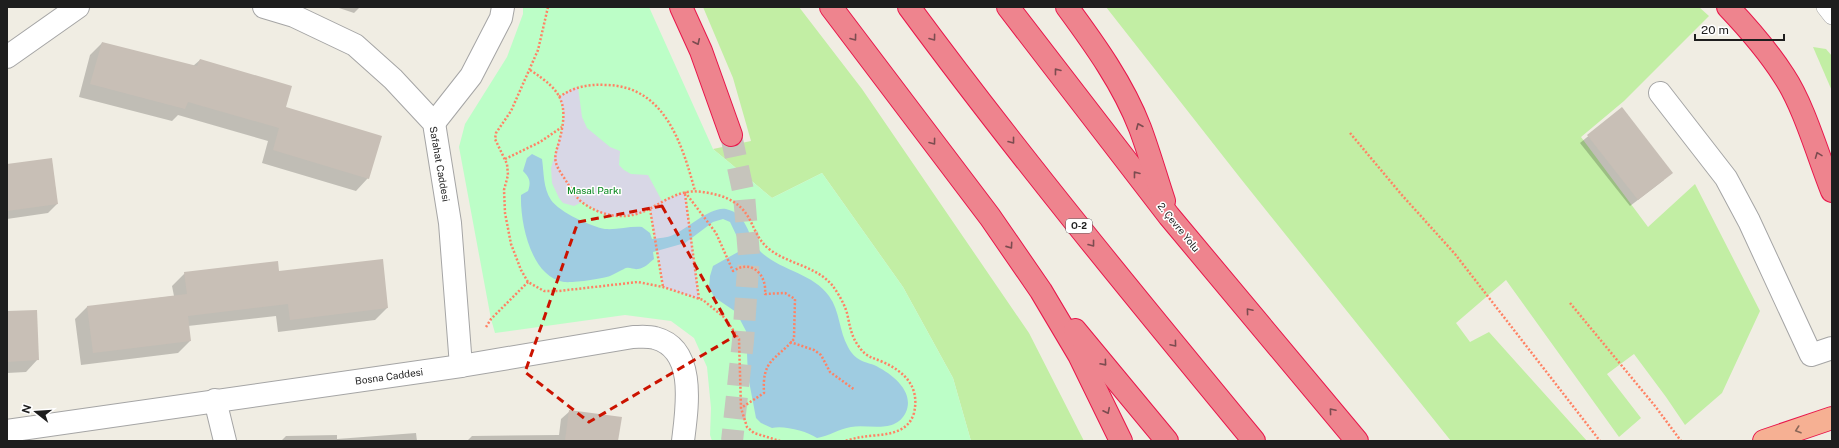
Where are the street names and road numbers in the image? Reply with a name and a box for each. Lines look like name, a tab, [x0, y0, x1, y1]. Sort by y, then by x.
street label: Safahat Caddesi	[427, 125, 453, 203]
street label: 2. Çevre Yolu	[1156, 200, 1203, 254]
road number: O-2	[1066, 219, 1092, 233]
street label: Bosna Caddesi	[354, 365, 424, 387]

